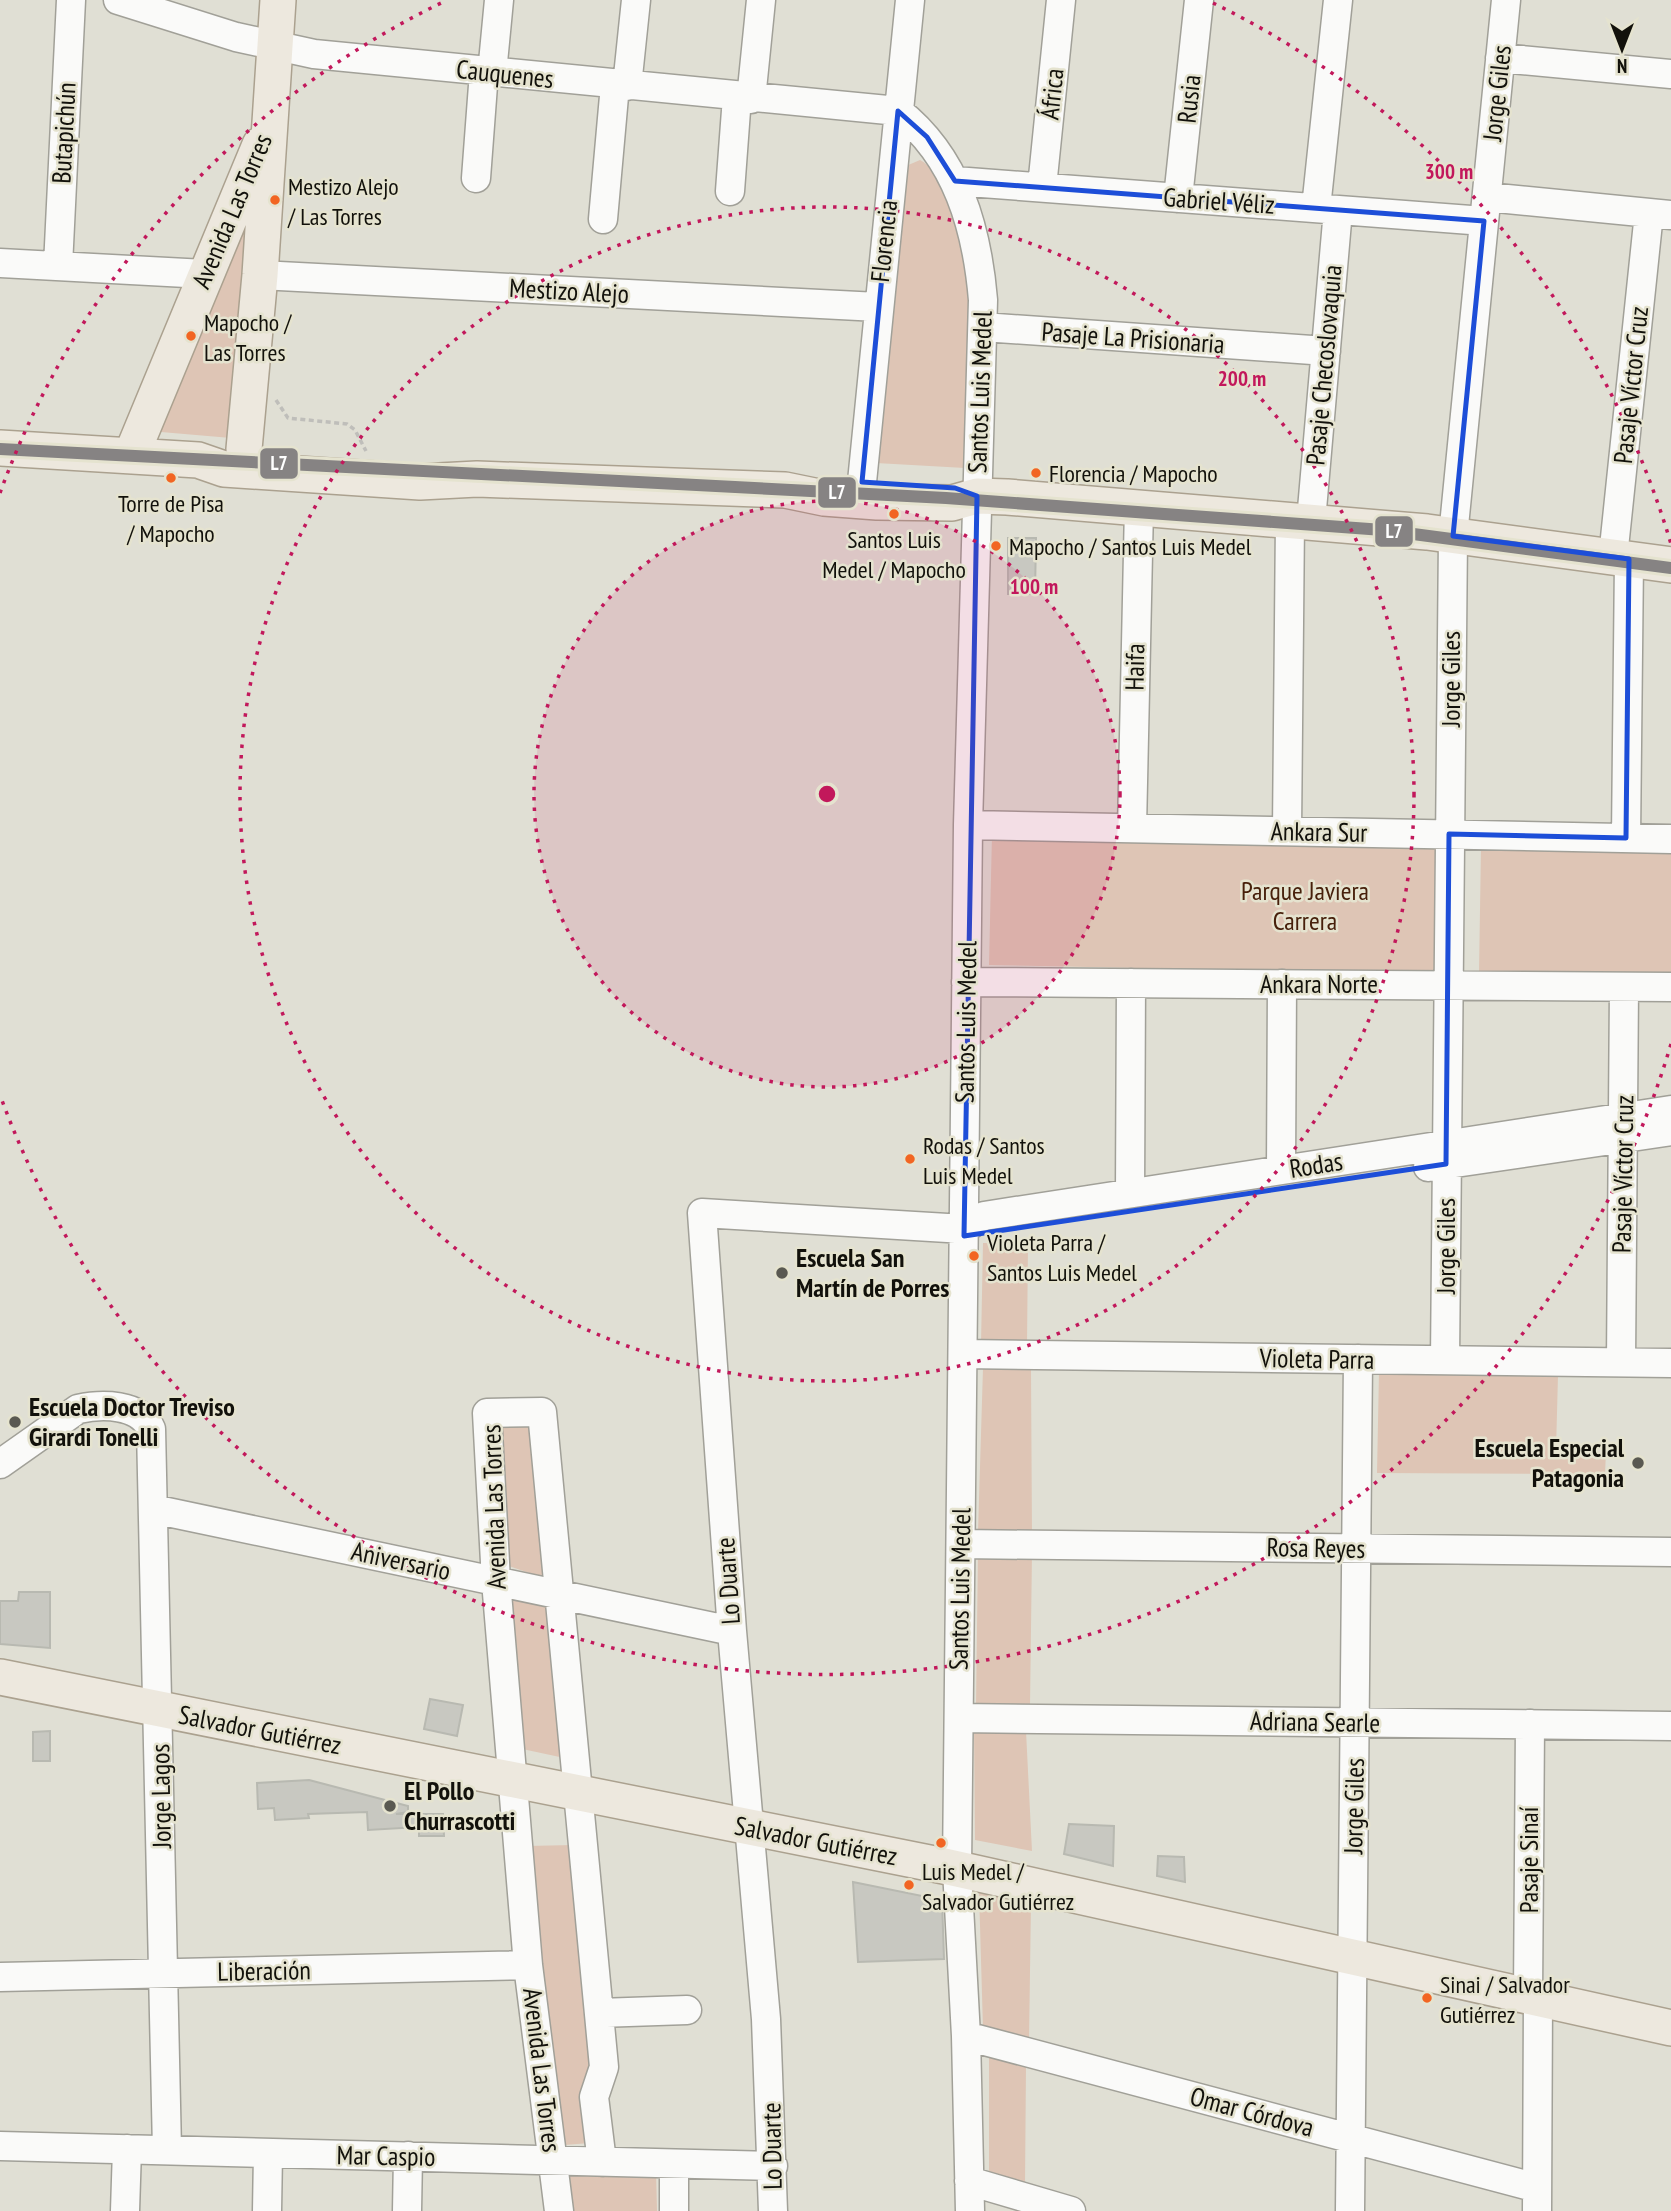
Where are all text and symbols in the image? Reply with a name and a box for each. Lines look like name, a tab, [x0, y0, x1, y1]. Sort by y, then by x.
north arrow	[1587, 14, 1657, 84]
street label: Jorge Giles	[1475, 43, 1518, 143]
street label: Cauquenes	[455, 52, 555, 95]
text: N	[1617, 54, 1627, 78]
street label: África	[1032, 67, 1071, 121]
street label: Rusia	[1170, 73, 1207, 125]
street label: Butapichún	[44, 81, 83, 184]
street label: Avenida Las Torres	[184, 128, 279, 293]
text: 300 m	[1425, 158, 1473, 185]
place label: Mestizo Alejo / Las Torres	[287, 171, 399, 232]
street label: Gabriel Véliz	[1162, 180, 1276, 221]
marker: Mestizo Alejo / Las Torres	[268, 193, 282, 207]
street label: Florencia	[863, 198, 904, 284]
street label: Pasaje Checoslovaquia	[1298, 263, 1349, 467]
street label: Mestizo Alejo	[508, 271, 630, 310]
street label: Pasaje Víctor Cruz	[1606, 305, 1655, 465]
place label: Mapocho / Las Torres	[204, 307, 292, 368]
street label: Santos Luis Medel	[960, 310, 999, 474]
street label: Pasaje La Prisionaria	[1040, 315, 1226, 360]
marker: Mapocho / Las Torres	[184, 329, 198, 343]
text: 200 m	[1218, 365, 1266, 392]
line badge: L7	[259, 447, 299, 480]
text: L7	[270, 451, 288, 475]
place label: Florencia / Mapocho	[1049, 458, 1218, 489]
marker: Florencia / Mapocho	[1029, 466, 1043, 480]
marker: Torre de Pisa / Mapocho	[164, 471, 178, 485]
line badge: L7	[817, 476, 857, 509]
text: L7	[828, 480, 846, 504]
place label: Torre de Pisa / Mapocho	[118, 488, 224, 549]
marker: Santos Luis Medel / Mapocho	[887, 507, 901, 521]
line badge: L7	[1374, 515, 1414, 548]
text: L7	[1385, 519, 1403, 543]
place label: Santos Luis Medel / Mapocho	[822, 524, 966, 585]
place label: Mapocho / Santos Luis Medel	[1009, 531, 1252, 562]
marker: Mapocho / Santos Luis Medel	[989, 539, 1003, 553]
text: 100 m	[1010, 573, 1058, 600]
street label: Jorge Giles	[1434, 631, 1467, 728]
street label: Haifa	[1118, 643, 1151, 691]
centre of rings	[815, 782, 839, 806]
street label: Ankara Sur	[1270, 814, 1368, 849]
park label: Parque Javiera Carrera	[1241, 874, 1369, 937]
street label: Santos Luis Medel	[948, 940, 983, 1103]
street label: Ankara Norte	[1260, 967, 1378, 1000]
street label: Pasaje Víctor Cruz	[1605, 1095, 1640, 1253]
place label: Rodas / Santos Luis Medel	[923, 1130, 1045, 1191]
street label: Rodas	[1287, 1144, 1345, 1185]
marker: Rodas / Santos Luis Medel	[903, 1152, 917, 1166]
street label: Jorge Giles	[1429, 1198, 1462, 1295]
place label: Violeta Parra / Santos Luis Medel	[986, 1227, 1137, 1288]
place label: Escuela San Martín de Porres	[796, 1241, 949, 1304]
marker: Violeta Parra / Santos Luis Medel	[967, 1249, 981, 1263]
marker: Escuela San Martín de Porres	[774, 1265, 790, 1281]
street label: Violeta Parra	[1258, 1341, 1375, 1376]
place label: Escuela Doctor Treviso Girardi Tonelli	[29, 1390, 235, 1453]
marker: Escuela Doctor Treviso Girardi Tonelli	[7, 1414, 23, 1430]
street label: Avenida Las Torres	[474, 1424, 513, 1590]
place label: Escuela Especial Patagonia	[1474, 1431, 1625, 1494]
marker: Escuela Especial Patagonia	[1630, 1455, 1646, 1471]
street label: Santos Luis Medel	[942, 1507, 977, 1670]
street label: Rosa Reyes	[1266, 1530, 1366, 1565]
street label: Aniversario	[349, 1534, 454, 1587]
street label: Lo Duarte	[708, 1536, 747, 1626]
street label: Salvador Gutiérrez	[176, 1698, 344, 1761]
street label: Adriana Searle	[1250, 1704, 1380, 1739]
street label: Jorge Lagos	[143, 1744, 178, 1849]
street label: Jorge Giles	[1336, 1758, 1371, 1855]
place label: El Pollo Churrascotti	[404, 1774, 515, 1837]
marker: El Pollo Churrascotti	[382, 1798, 398, 1814]
street label: Pasaje Sinaí	[1512, 1806, 1545, 1913]
street label: Salvador Gutiérrez	[732, 1809, 900, 1872]
unlabelled marker	[934, 1836, 948, 1850]
place label: Luis Medel / Salvador Gutiérrez	[922, 1856, 1074, 1917]
marker: Luis Medel / Salvador Gutiérrez	[902, 1878, 916, 1892]
street label: Liberación	[217, 1953, 311, 1988]
place label: Sinai / Salvador Gutiérrez	[1440, 1969, 1570, 2030]
street label: Avenida Las Torres	[516, 1986, 569, 2154]
marker: Sinai / Salvador Gutiérrez	[1420, 1991, 1434, 2005]
street label: Omar Córdova	[1187, 2079, 1317, 2144]
street label: Lo Duarte	[754, 2102, 789, 2190]
street label: Mar Caspio	[336, 2138, 436, 2173]

